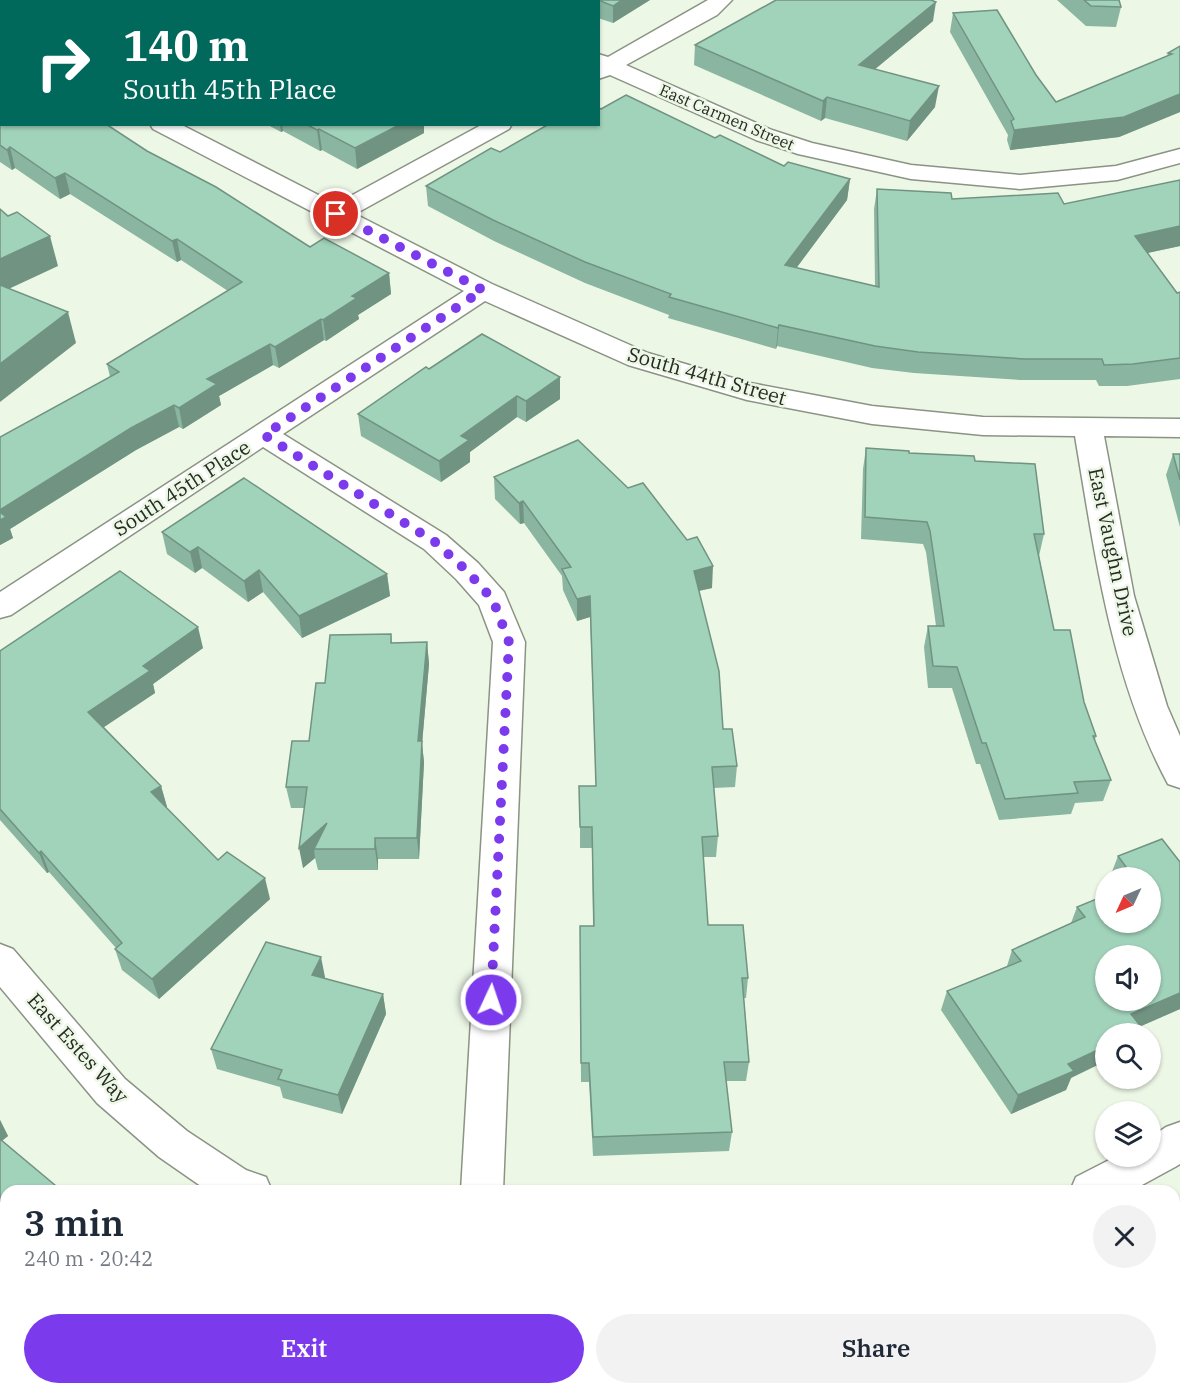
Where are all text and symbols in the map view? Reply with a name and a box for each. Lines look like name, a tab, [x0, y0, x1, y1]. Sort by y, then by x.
text: 140 m	[123, 18, 249, 73]
icon: right	[24, 24, 102, 102]
text: South 45th Place	[123, 71, 336, 106]
street label: East Carmen Street	[656, 80, 798, 155]
pin	[310, 188, 361, 239]
icon: arrive	[319, 197, 352, 230]
street label: South 44th Street	[625, 340, 790, 411]
street label: South 45th Place	[108, 433, 255, 542]
street label: East Vaughn Drive	[1082, 465, 1145, 639]
north arrow	[1095, 867, 1161, 933]
map controls	[1095, 867, 1161, 1167]
button: sound	[1095, 945, 1161, 1011]
position arrow	[459, 968, 523, 1032]
street label: East Estes Way	[22, 987, 135, 1109]
button: search	[1095, 1023, 1161, 1089]
button: layers	[1095, 1101, 1161, 1167]
text: 3 min	[24, 1199, 124, 1246]
button: close	[1093, 1205, 1156, 1268]
text: 240 m · 20:42	[24, 1245, 153, 1272]
button: Exit	[24, 1314, 584, 1383]
button: Share	[596, 1314, 1156, 1383]

